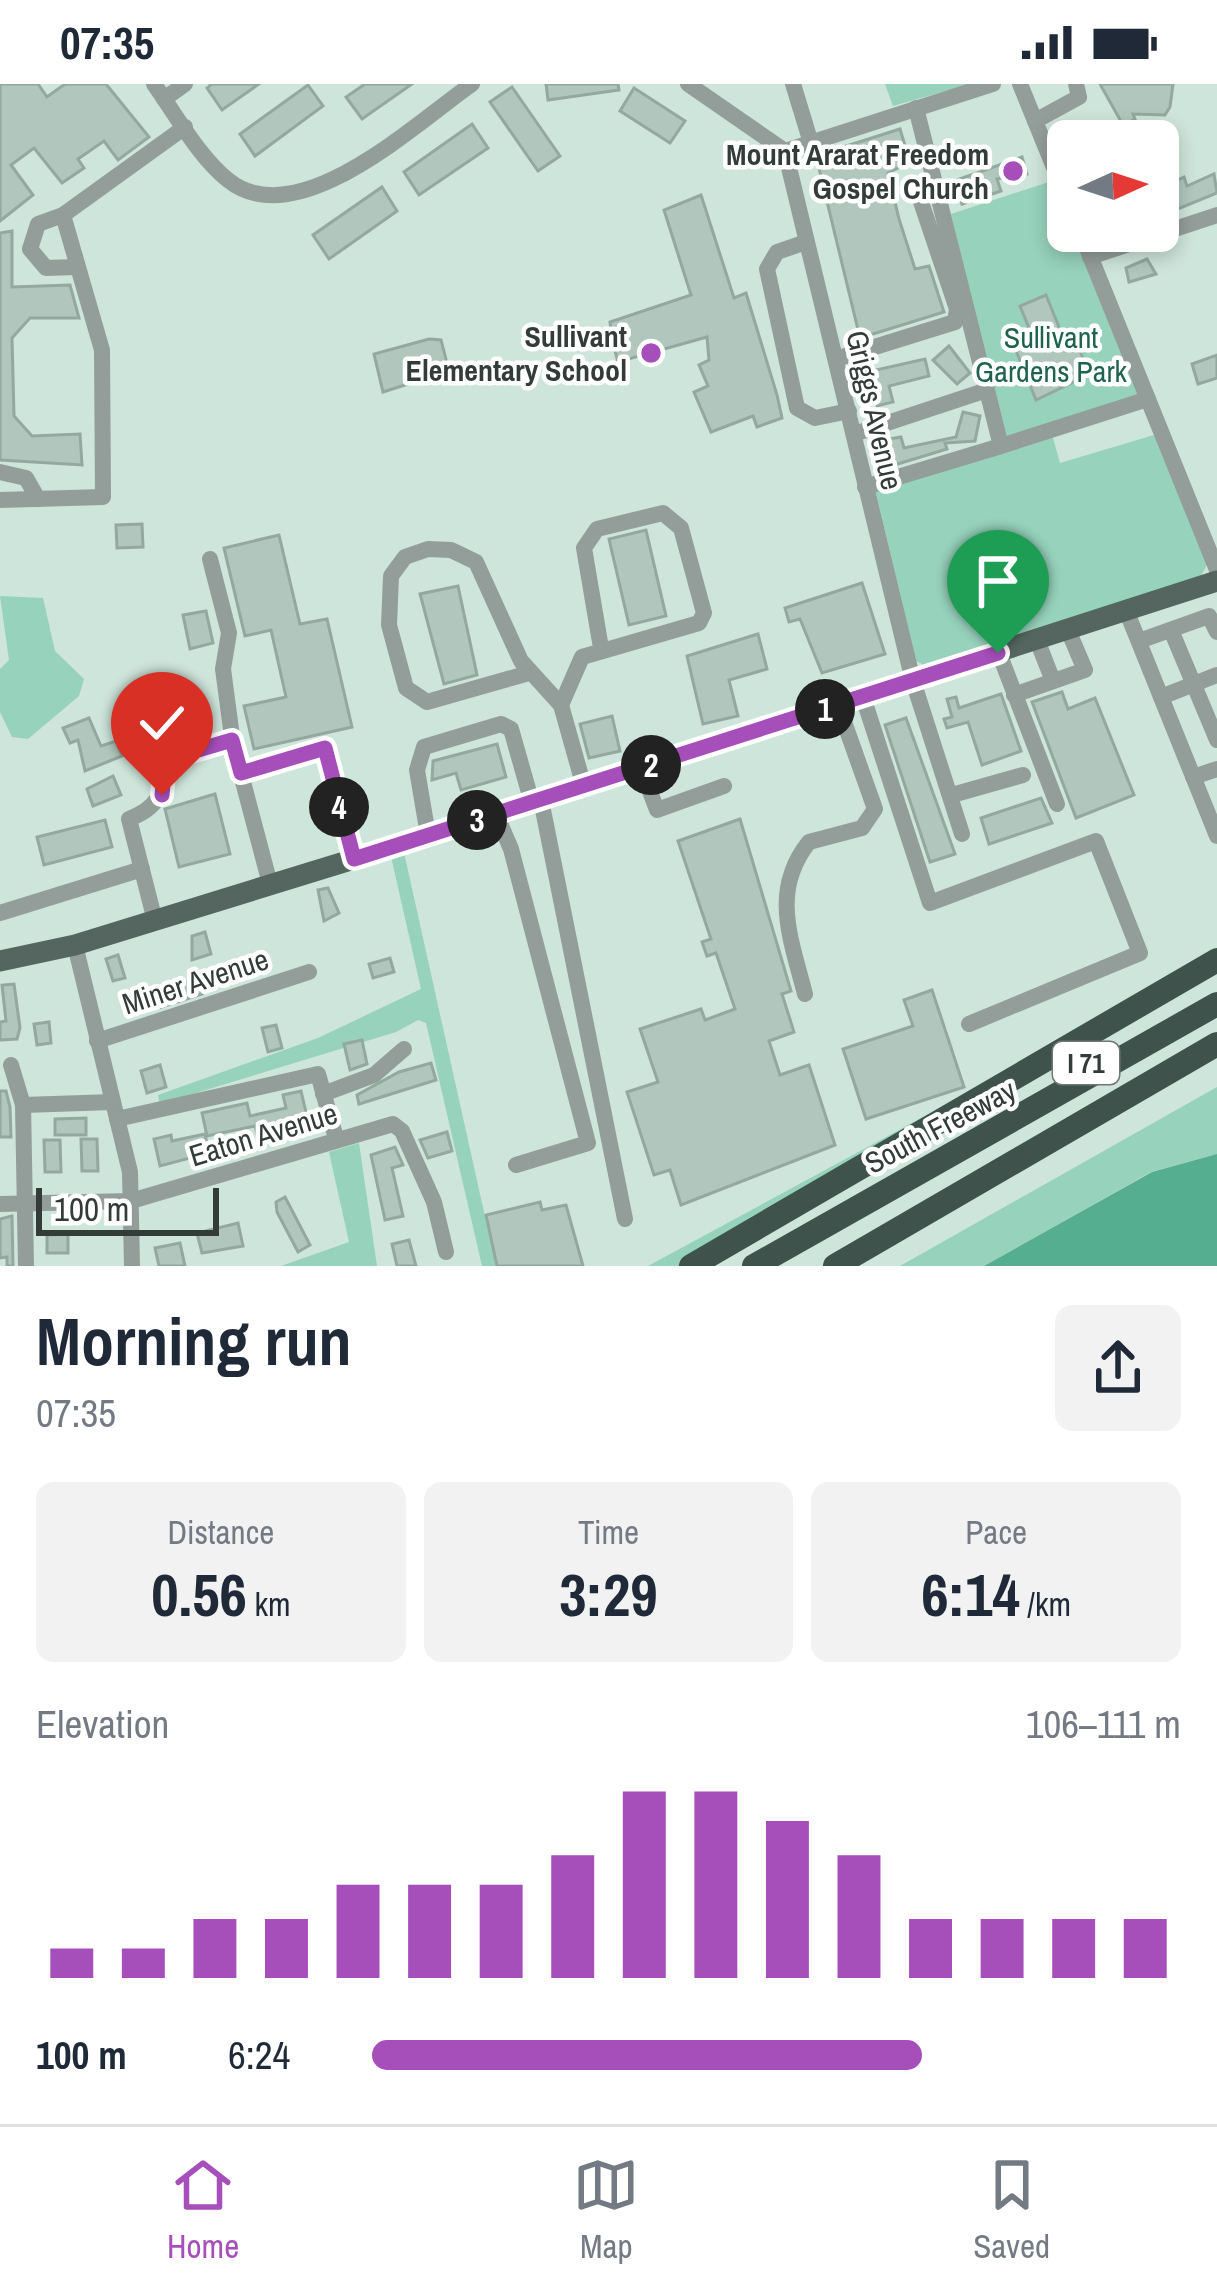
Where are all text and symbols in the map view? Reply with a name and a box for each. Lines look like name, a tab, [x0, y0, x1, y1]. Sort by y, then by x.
text: 07:35	[60, 12, 154, 73]
north arrow	[1047, 120, 1179, 252]
map controls	[1047, 120, 1179, 252]
place label: Mount Ararat Freedom Gospel Church	[726, 134, 989, 208]
marker: Mount Ararat Freedom Gospel Church	[1000, 158, 1026, 184]
place label: Sullivant Elementary School	[406, 316, 627, 390]
park label: Sullivant Gardens Park	[975, 317, 1128, 391]
street label: Griggs Avenue	[837, 326, 913, 494]
marker: Sullivant Elementary School	[638, 340, 664, 366]
pin	[947, 530, 1049, 653]
icon: arrive	[965, 548, 1031, 614]
pin	[111, 672, 213, 795]
pin: 1	[795, 679, 855, 739]
text: 1	[817, 687, 833, 731]
icon: check	[129, 690, 195, 756]
pin: 2	[621, 735, 681, 795]
text: 2	[643, 743, 659, 787]
pin: 4	[309, 777, 369, 837]
text: 4	[331, 785, 347, 829]
pin: 3	[447, 790, 507, 850]
text: 3	[469, 798, 485, 842]
street label: Miner Avenue	[117, 939, 273, 1023]
road number: I 71	[1053, 1042, 1119, 1084]
street label: South Freeway	[858, 1069, 1023, 1182]
street label: Eaton Avenue	[184, 1093, 342, 1175]
scale bar	[36, 1182, 219, 1235]
text: 100 m	[54, 1187, 129, 1231]
text: Morning run	[36, 1297, 352, 1386]
button: share	[1055, 1305, 1181, 1431]
text: 07:35	[36, 1387, 116, 1439]
text: Distance	[167, 1510, 274, 1554]
text: Time	[578, 1510, 639, 1554]
text: Pace	[965, 1510, 1027, 1554]
text: 0.56	[151, 1554, 247, 1635]
text: 3:29	[559, 1554, 658, 1635]
text: 6:14	[921, 1554, 1020, 1635]
text: km	[247, 1582, 291, 1626]
text: /km	[1020, 1582, 1071, 1626]
text: Elevation	[36, 1698, 169, 1750]
text: 106–111 m	[1026, 1698, 1181, 1750]
text: 100 m	[36, 2029, 127, 2081]
text: 6:24	[228, 2029, 290, 2081]
tab: Home	[167, 2152, 239, 2268]
tab: Map	[573, 2152, 639, 2268]
tab: Saved	[973, 2152, 1050, 2268]

